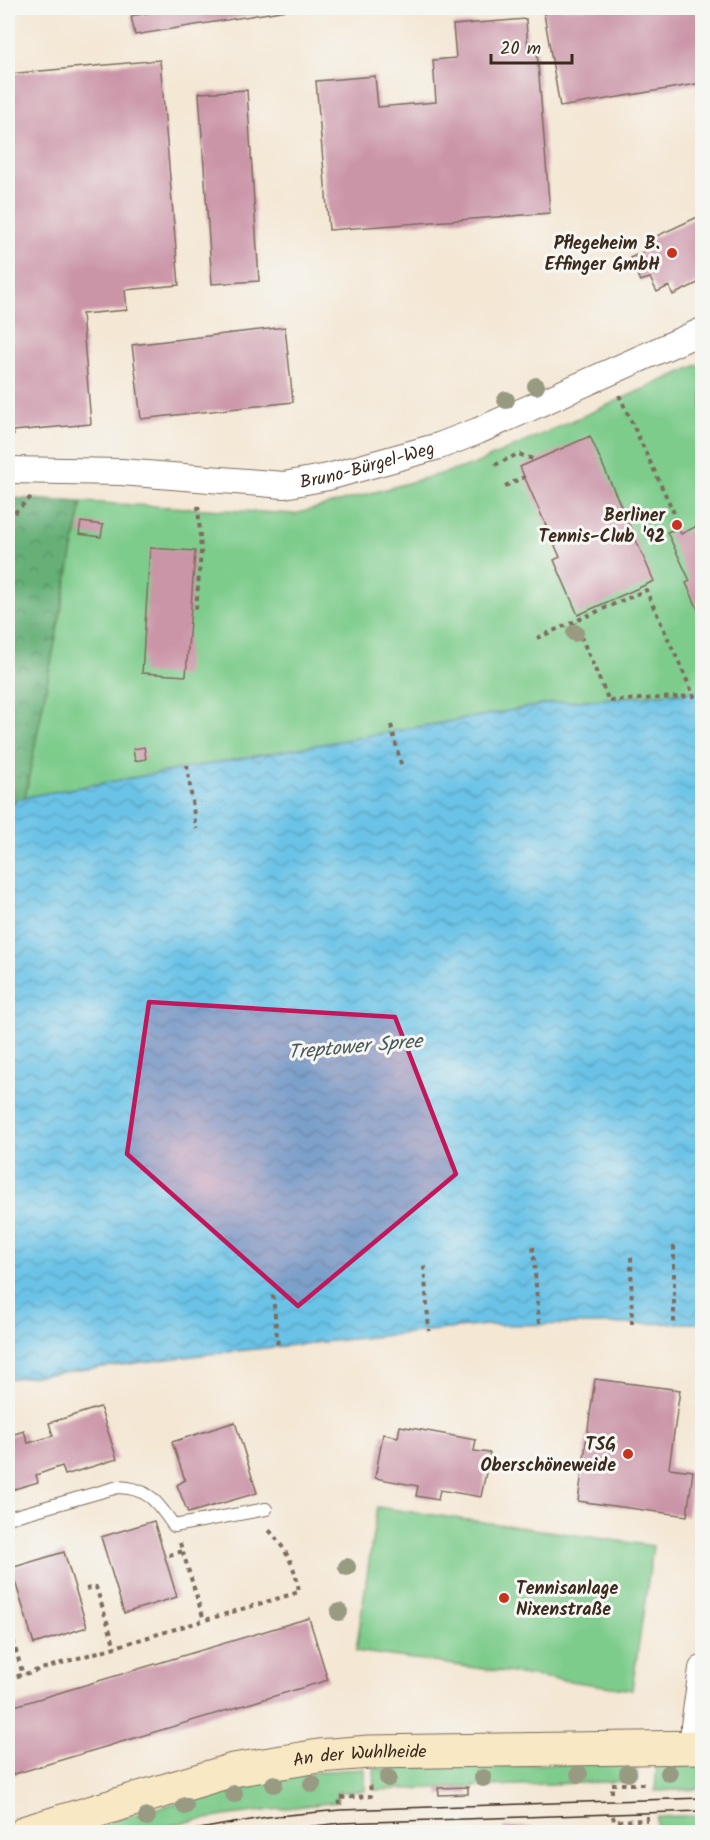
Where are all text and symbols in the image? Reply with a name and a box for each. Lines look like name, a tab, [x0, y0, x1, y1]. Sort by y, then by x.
scale bar	[491, 27, 572, 65]
text: 20 m	[500, 35, 541, 64]
place label: Pflegeheim B. Effinger GmbH	[545, 230, 660, 280]
marker: Pflegeheim B. Effinger GmbH	[665, 246, 679, 260]
street label: Bruno-Bürgel-Weg	[298, 435, 438, 498]
place label: Berliner Tennis-Club '92	[538, 502, 666, 552]
marker: Berliner Tennis-Club '92	[670, 518, 684, 532]
water label: Treptower Spree	[287, 1026, 426, 1070]
place label: TSG Oberschöneweide	[480, 1431, 616, 1481]
marker: TSG Oberschöneweide	[621, 1447, 635, 1461]
place label: Tennisanlage Nixenstraße	[516, 1575, 618, 1625]
marker: Tennisanlage Nixenstraße	[497, 1591, 511, 1605]
street label: An der Wuhlheide	[291, 1738, 427, 1776]

